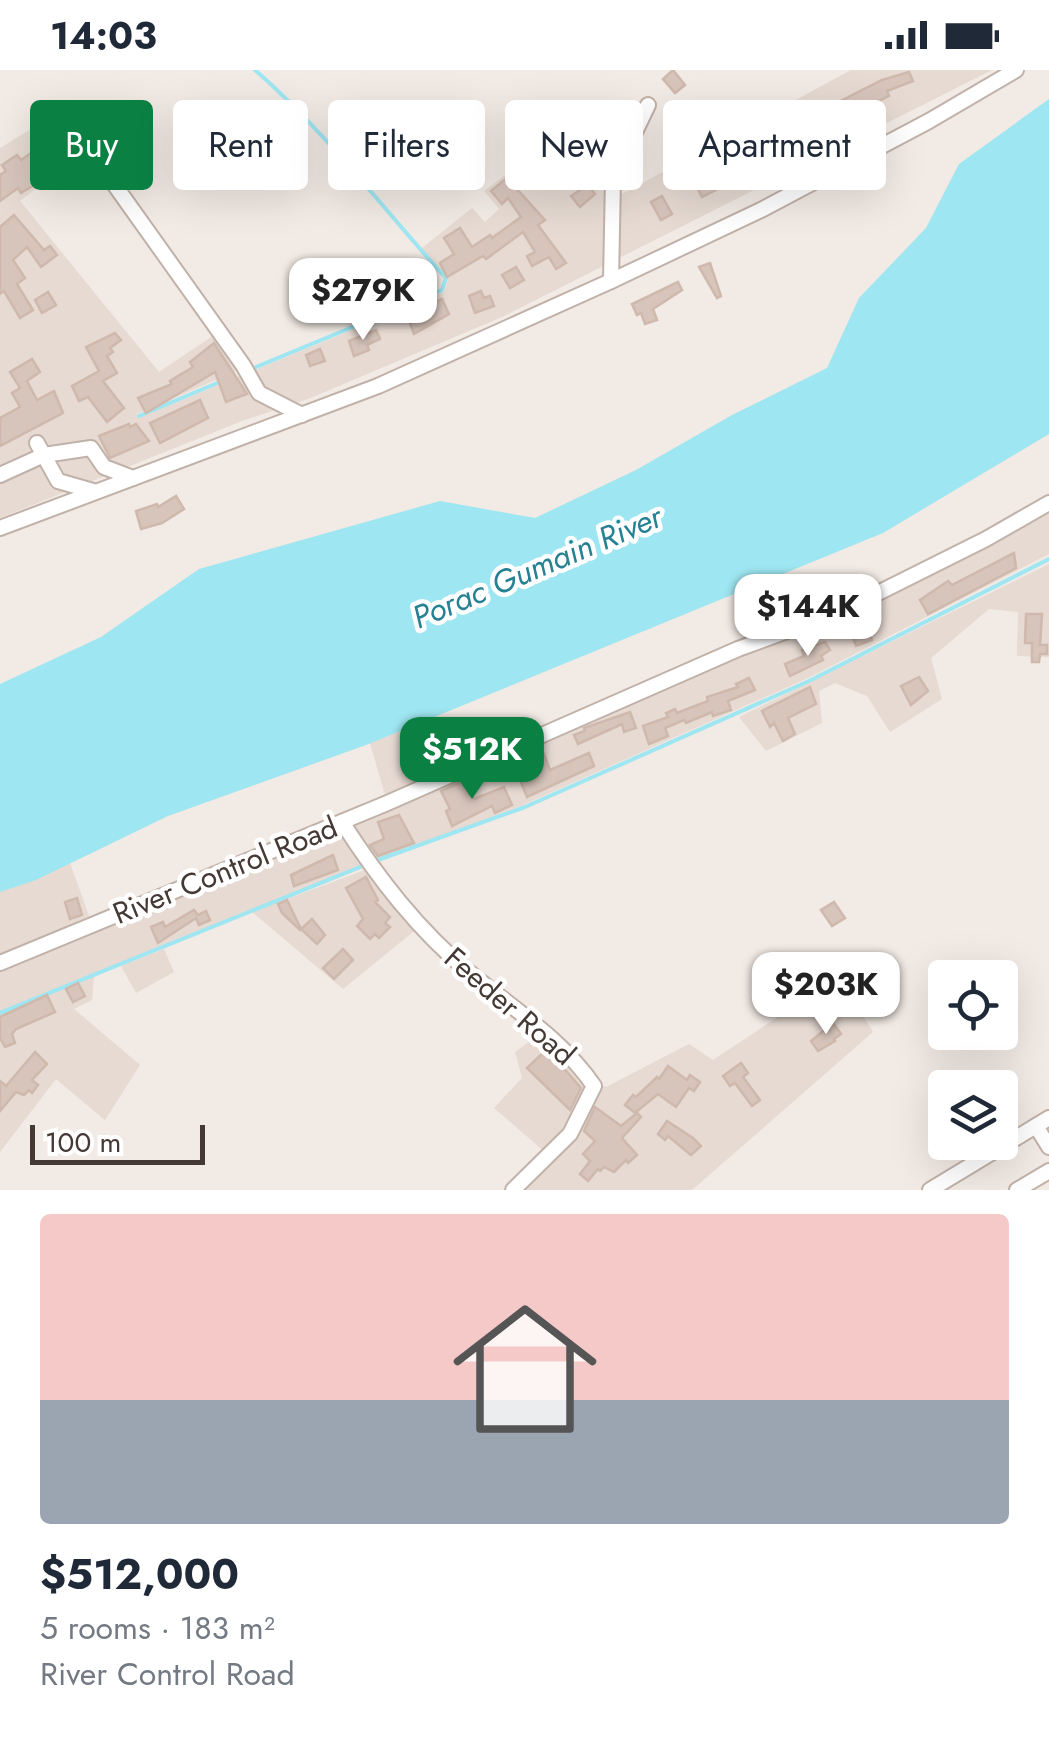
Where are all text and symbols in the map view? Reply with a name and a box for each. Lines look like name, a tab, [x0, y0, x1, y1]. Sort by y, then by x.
text: 14:03	[50, 8, 157, 63]
chip: Buy	[30, 100, 153, 190]
chip: Rent	[173, 100, 308, 190]
chip: Filters	[328, 100, 485, 190]
chip: New	[505, 100, 643, 190]
chip: Apartment	[663, 100, 886, 190]
pin: $279K	[293, 258, 433, 343]
text: $279K	[311, 267, 415, 313]
water label: Porac Gumain River	[405, 493, 671, 640]
pin: $144K	[738, 574, 878, 659]
text: $144K	[756, 583, 860, 629]
pin: $512K	[402, 717, 542, 802]
text: $512K	[422, 726, 522, 772]
street label: River Control Road	[106, 805, 344, 935]
street label: Feeder Road	[435, 937, 585, 1075]
pin: $203K	[756, 952, 896, 1037]
map controls	[928, 960, 1018, 1160]
button: locate	[928, 960, 1018, 1050]
text: $203K	[774, 961, 878, 1007]
button: layers	[928, 1070, 1018, 1160]
scale bar	[30, 1120, 205, 1164]
text: 100 m	[45, 1122, 121, 1163]
icon: home	[435, 1279, 615, 1459]
text: $512,000	[40, 1544, 239, 1605]
text: 5 rooms · 183 m²	[40, 1605, 275, 1651]
text: River Control Road	[40, 1651, 295, 1697]

